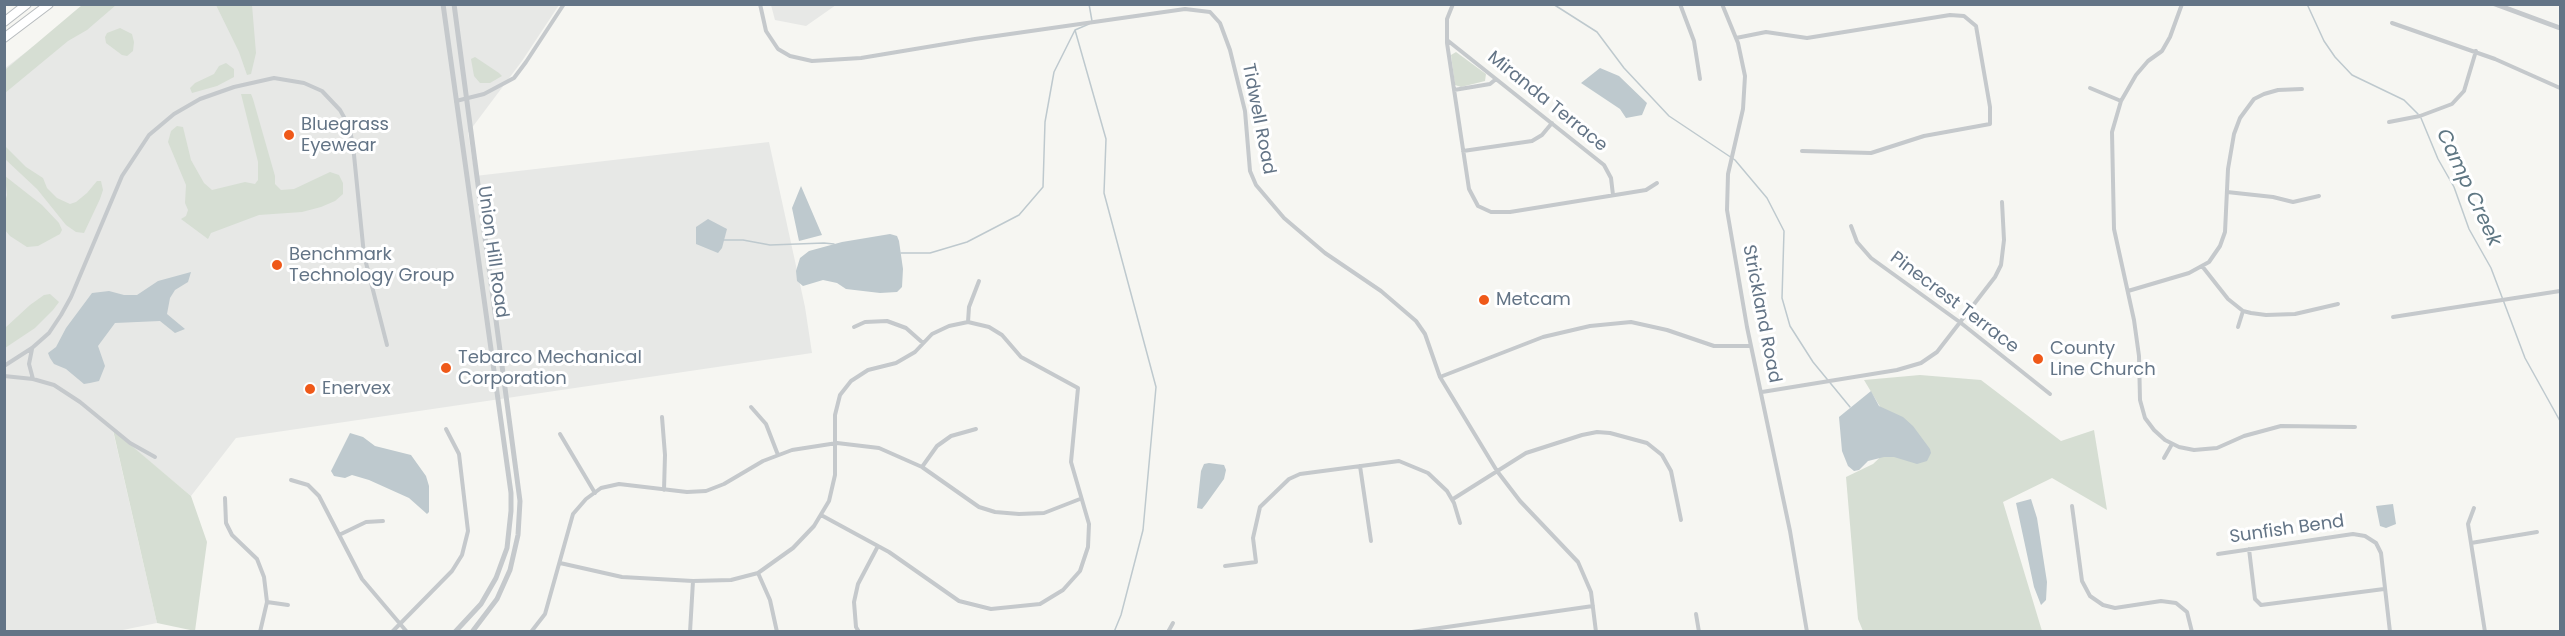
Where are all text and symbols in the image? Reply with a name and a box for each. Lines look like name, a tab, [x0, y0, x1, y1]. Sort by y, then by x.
street label: Miranda Terrace	[1483, 47, 1611, 157]
street label: Tidwell Road	[1237, 62, 1279, 176]
place label: Bluegrass Eyewear	[301, 114, 389, 156]
water label: Camp Creek	[2430, 125, 2506, 251]
marker: Bluegrass Eyewear	[282, 128, 296, 142]
street label: Union Hill Road	[472, 185, 512, 319]
street label: Strickland Road	[1737, 243, 1785, 385]
place label: Benchmark Technology Group	[289, 244, 454, 286]
street label: Pinecrest Terrace	[1885, 248, 2023, 358]
marker: Benchmark Technology Group	[270, 258, 284, 272]
place label: Metcam	[1496, 289, 1571, 311]
marker: Metcam	[1477, 293, 1491, 307]
place label: County Line Church	[2050, 338, 2156, 380]
place label: Tebarco Mechanical Corporation	[458, 347, 642, 389]
marker: County Line Church	[2031, 352, 2045, 366]
marker: Tebarco Mechanical Corporation	[439, 361, 453, 375]
place label: Enervex	[322, 378, 391, 400]
marker: Enervex	[303, 382, 317, 396]
street label: Sunfish Bend	[2228, 511, 2346, 549]

